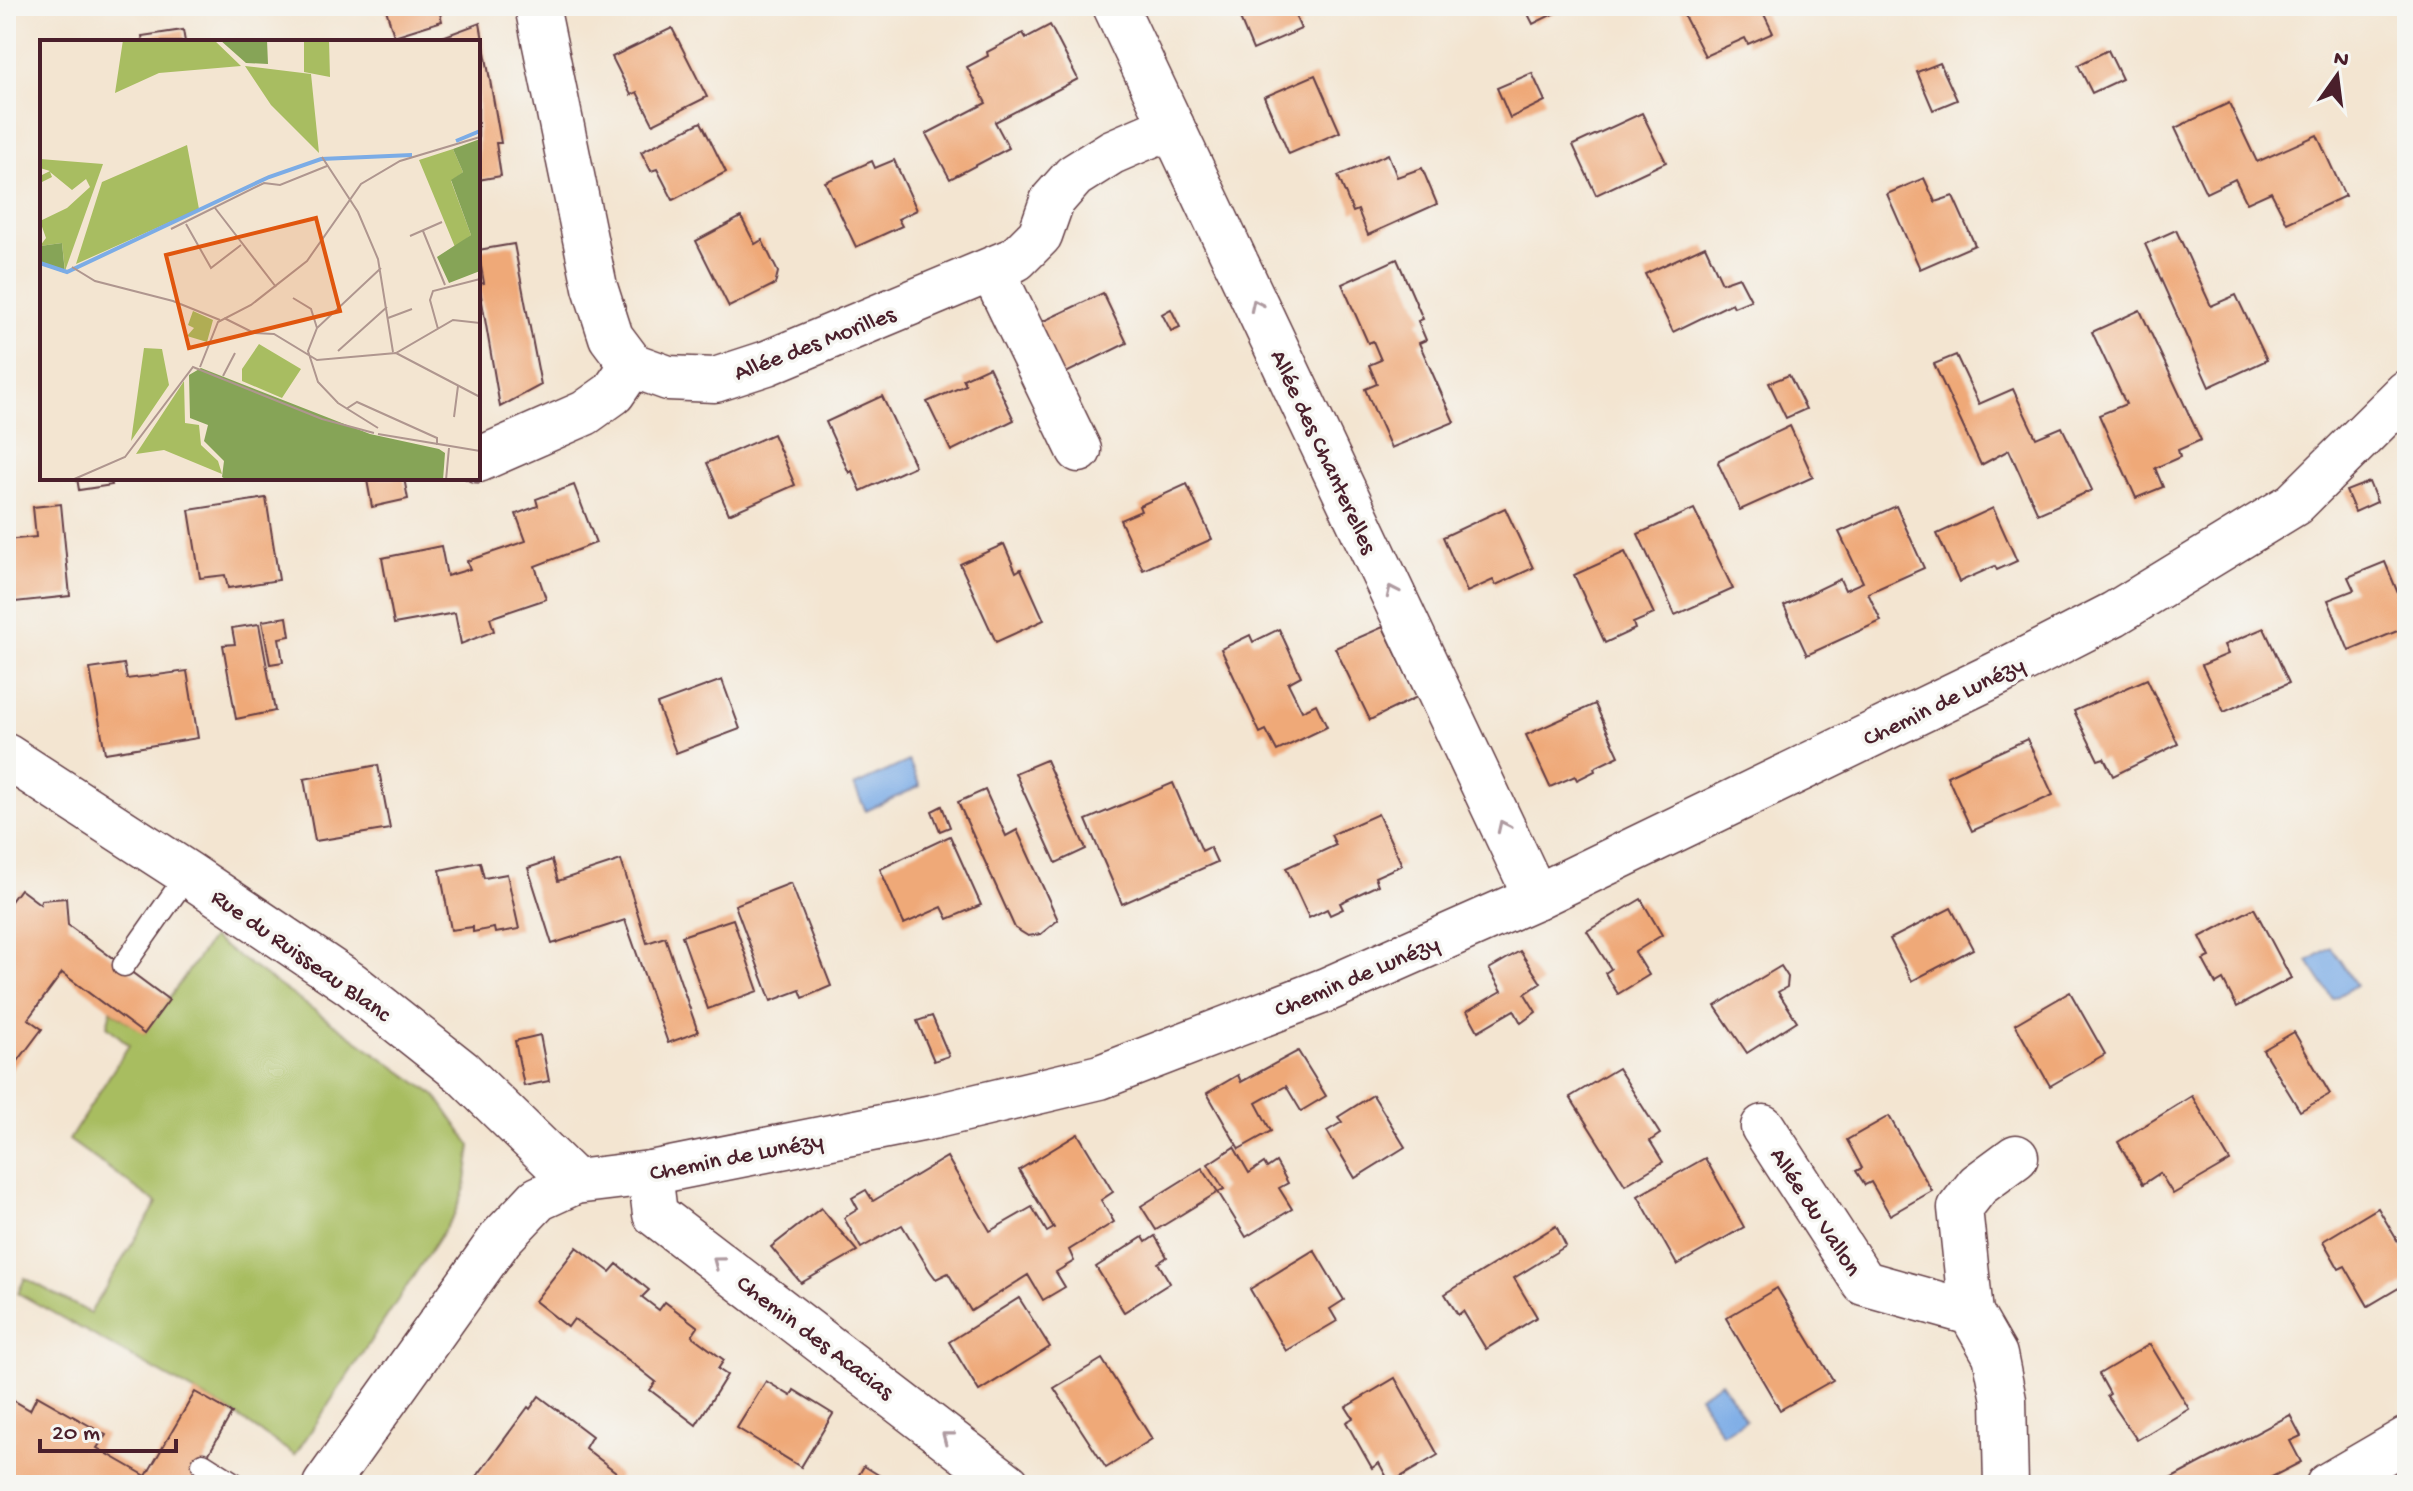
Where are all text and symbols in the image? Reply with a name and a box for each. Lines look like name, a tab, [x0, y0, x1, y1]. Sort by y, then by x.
north arrow	[2297, 36, 2377, 116]
inset map	[40, 40, 480, 480]
text: N	[2331, 46, 2351, 75]
one-way arrow	[1250, 299, 1266, 314]
street label: Allée des Morilles	[730, 301, 901, 389]
street label: Allée des Chanterelles	[1262, 346, 1382, 560]
one-way arrow	[1386, 585, 1402, 599]
street label: Chemin de Lunézy	[1859, 651, 2030, 755]
one-way arrow	[1497, 820, 1513, 834]
street label: Rue du Ruisseau Blanc	[205, 884, 396, 1030]
street label: Chemin de Lunézy	[1271, 930, 1444, 1026]
street label: Chemin de Lunézy	[648, 1127, 826, 1189]
street label: Allée du Vallon	[1762, 1143, 1867, 1283]
one-way arrow	[712, 1257, 727, 1271]
street label: Chemin des Acacias	[729, 1270, 899, 1408]
scale bar	[40, 1403, 176, 1453]
text: 20 m	[52, 1420, 100, 1449]
one-way arrow	[942, 1432, 956, 1447]

